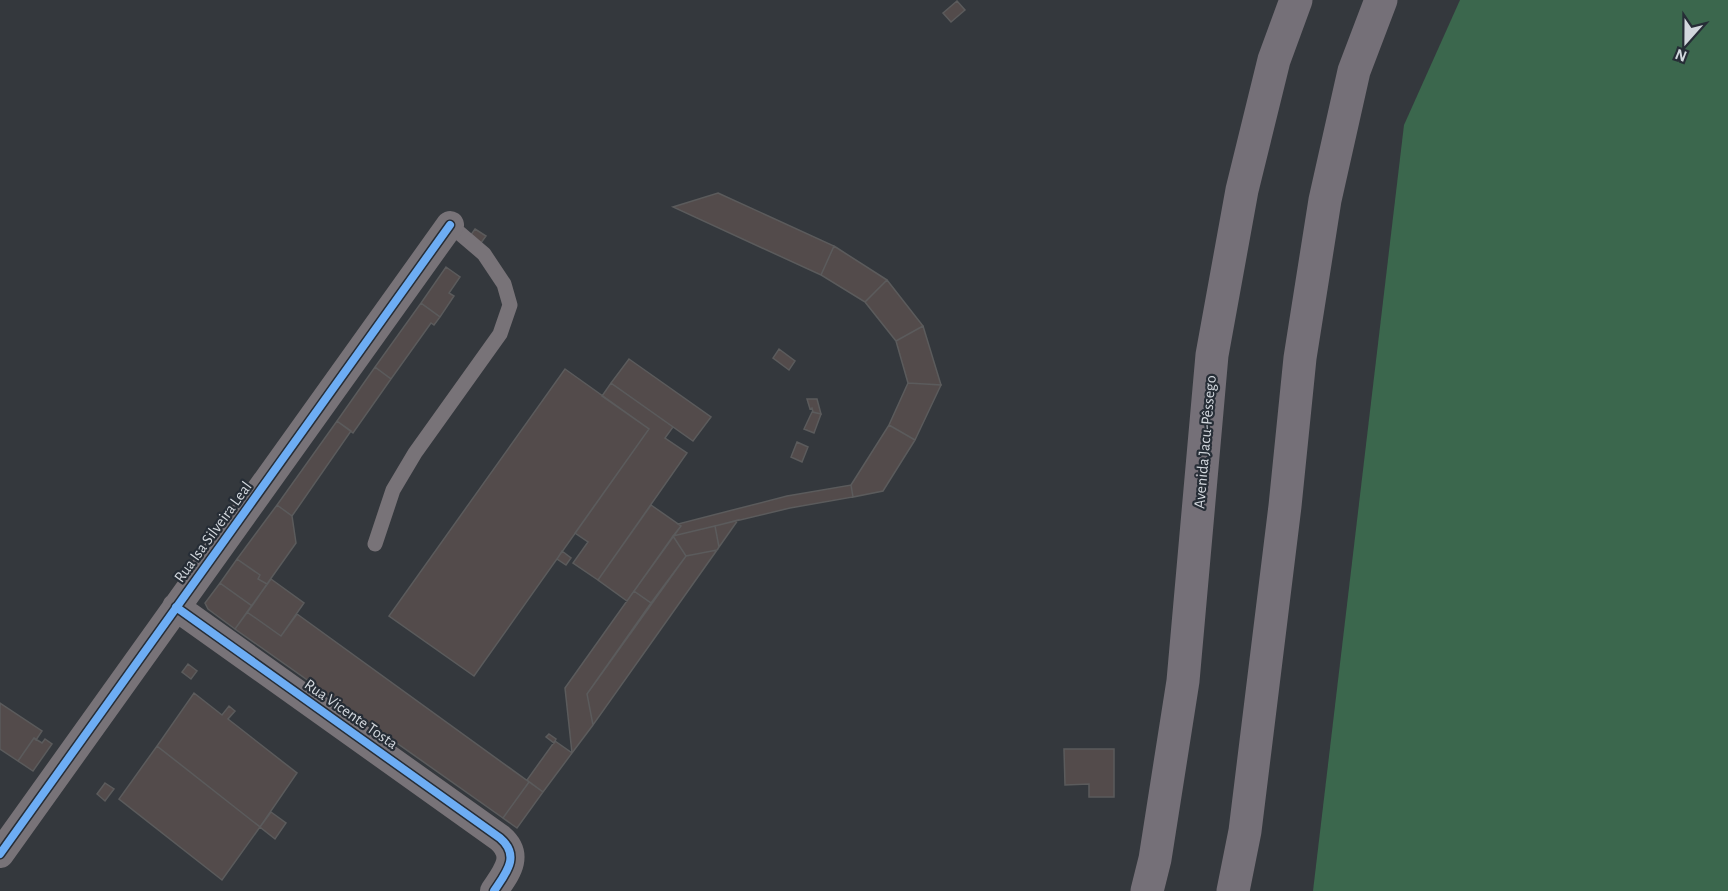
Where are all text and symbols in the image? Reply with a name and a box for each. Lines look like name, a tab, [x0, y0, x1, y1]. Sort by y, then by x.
north arrow	[1656, 12, 1716, 72]
text: N	[1673, 46, 1689, 65]
street label: Avenida Jacu-Pêssego	[1191, 375, 1219, 509]
street label: Rua Isa Silveira Leal	[171, 479, 255, 585]
street label: Rua Vicente Tosta	[302, 676, 400, 752]

